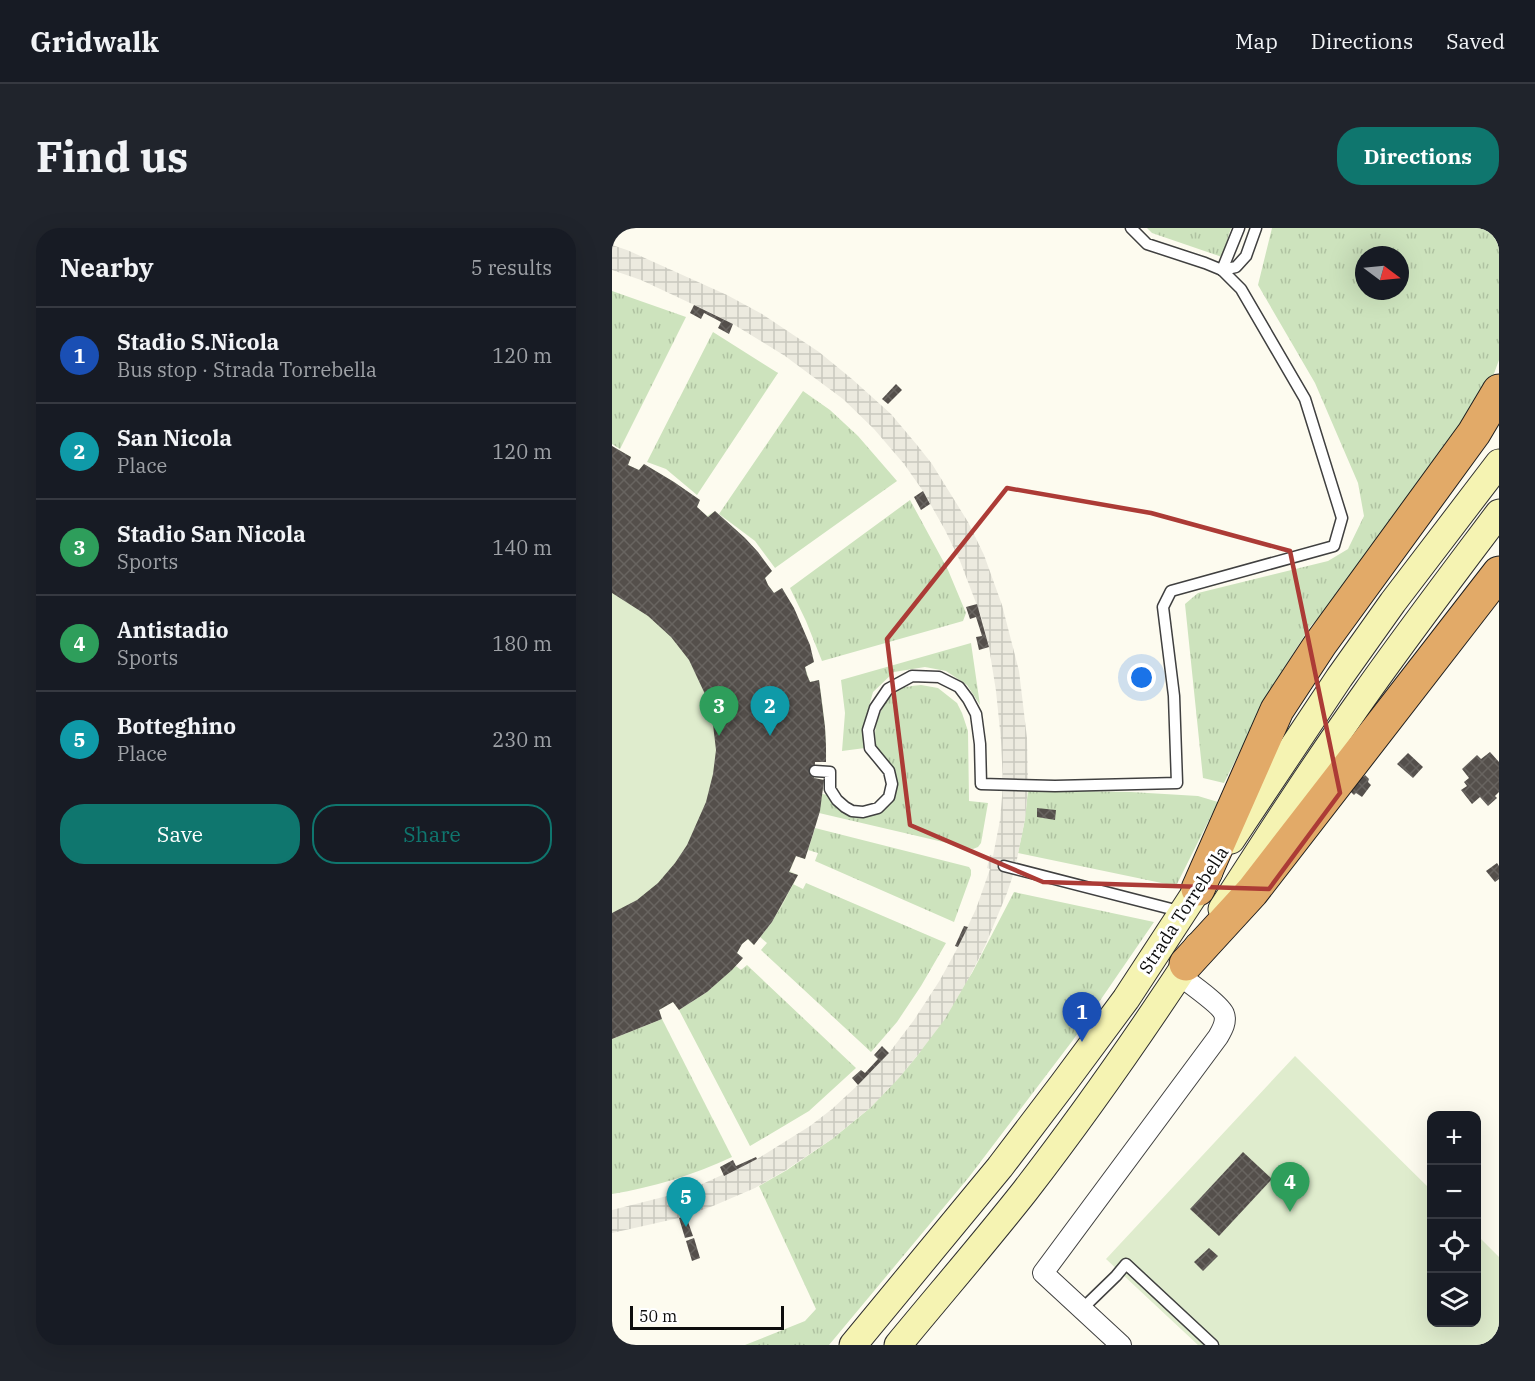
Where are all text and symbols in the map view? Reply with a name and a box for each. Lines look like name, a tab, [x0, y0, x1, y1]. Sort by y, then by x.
text: Gridwalk	[30, 23, 159, 60]
text: Map	[1235, 27, 1278, 55]
text: Directions	[1311, 27, 1413, 55]
text: Saved	[1446, 27, 1505, 55]
button: Directions	[1337, 127, 1499, 185]
text: Find us	[36, 129, 188, 184]
north arrow	[1355, 246, 1409, 300]
text: Nearby	[60, 250, 154, 284]
text: 5 results	[471, 254, 552, 281]
text: Stadio S.Nicola	[117, 327, 279, 356]
text: 1	[74, 342, 86, 369]
text: 120 m	[492, 342, 552, 369]
text: Bus stop · Strada Torrebella	[117, 356, 377, 383]
text: San Nicola	[117, 423, 232, 452]
text: 2	[74, 438, 86, 465]
text: 120 m	[492, 438, 552, 465]
text: Place	[117, 452, 167, 479]
text: Stadio San Nicola	[117, 519, 306, 548]
text: 3	[74, 534, 86, 561]
text: 140 m	[492, 534, 552, 561]
text: Sports	[117, 548, 178, 575]
text: Antistadio	[117, 615, 229, 644]
text: 4	[74, 630, 86, 657]
text: 180 m	[492, 630, 552, 657]
text: Sports	[117, 644, 178, 671]
your location	[1127, 663, 1156, 692]
pin: 3	[700, 686, 738, 736]
pin: 2	[750, 686, 790, 736]
text: Botteghino	[117, 711, 236, 740]
text: 5	[74, 726, 86, 753]
text: 230 m	[492, 726, 552, 753]
text: Place	[117, 740, 167, 767]
button: Save	[60, 804, 300, 864]
button: Share	[312, 804, 552, 864]
street label: Strada Torrebella	[1134, 841, 1234, 978]
pin: 1	[1062, 992, 1102, 1042]
map controls	[1427, 1111, 1481, 1327]
button: +	[1427, 1111, 1481, 1165]
pin: 4	[1270, 1162, 1310, 1212]
button: −	[1427, 1165, 1481, 1219]
pin: 5	[666, 1178, 706, 1227]
button: locate	[1427, 1219, 1481, 1273]
button: layers	[1427, 1273, 1481, 1327]
scale bar	[630, 1303, 784, 1330]
text: 50 m	[639, 1306, 677, 1326]

